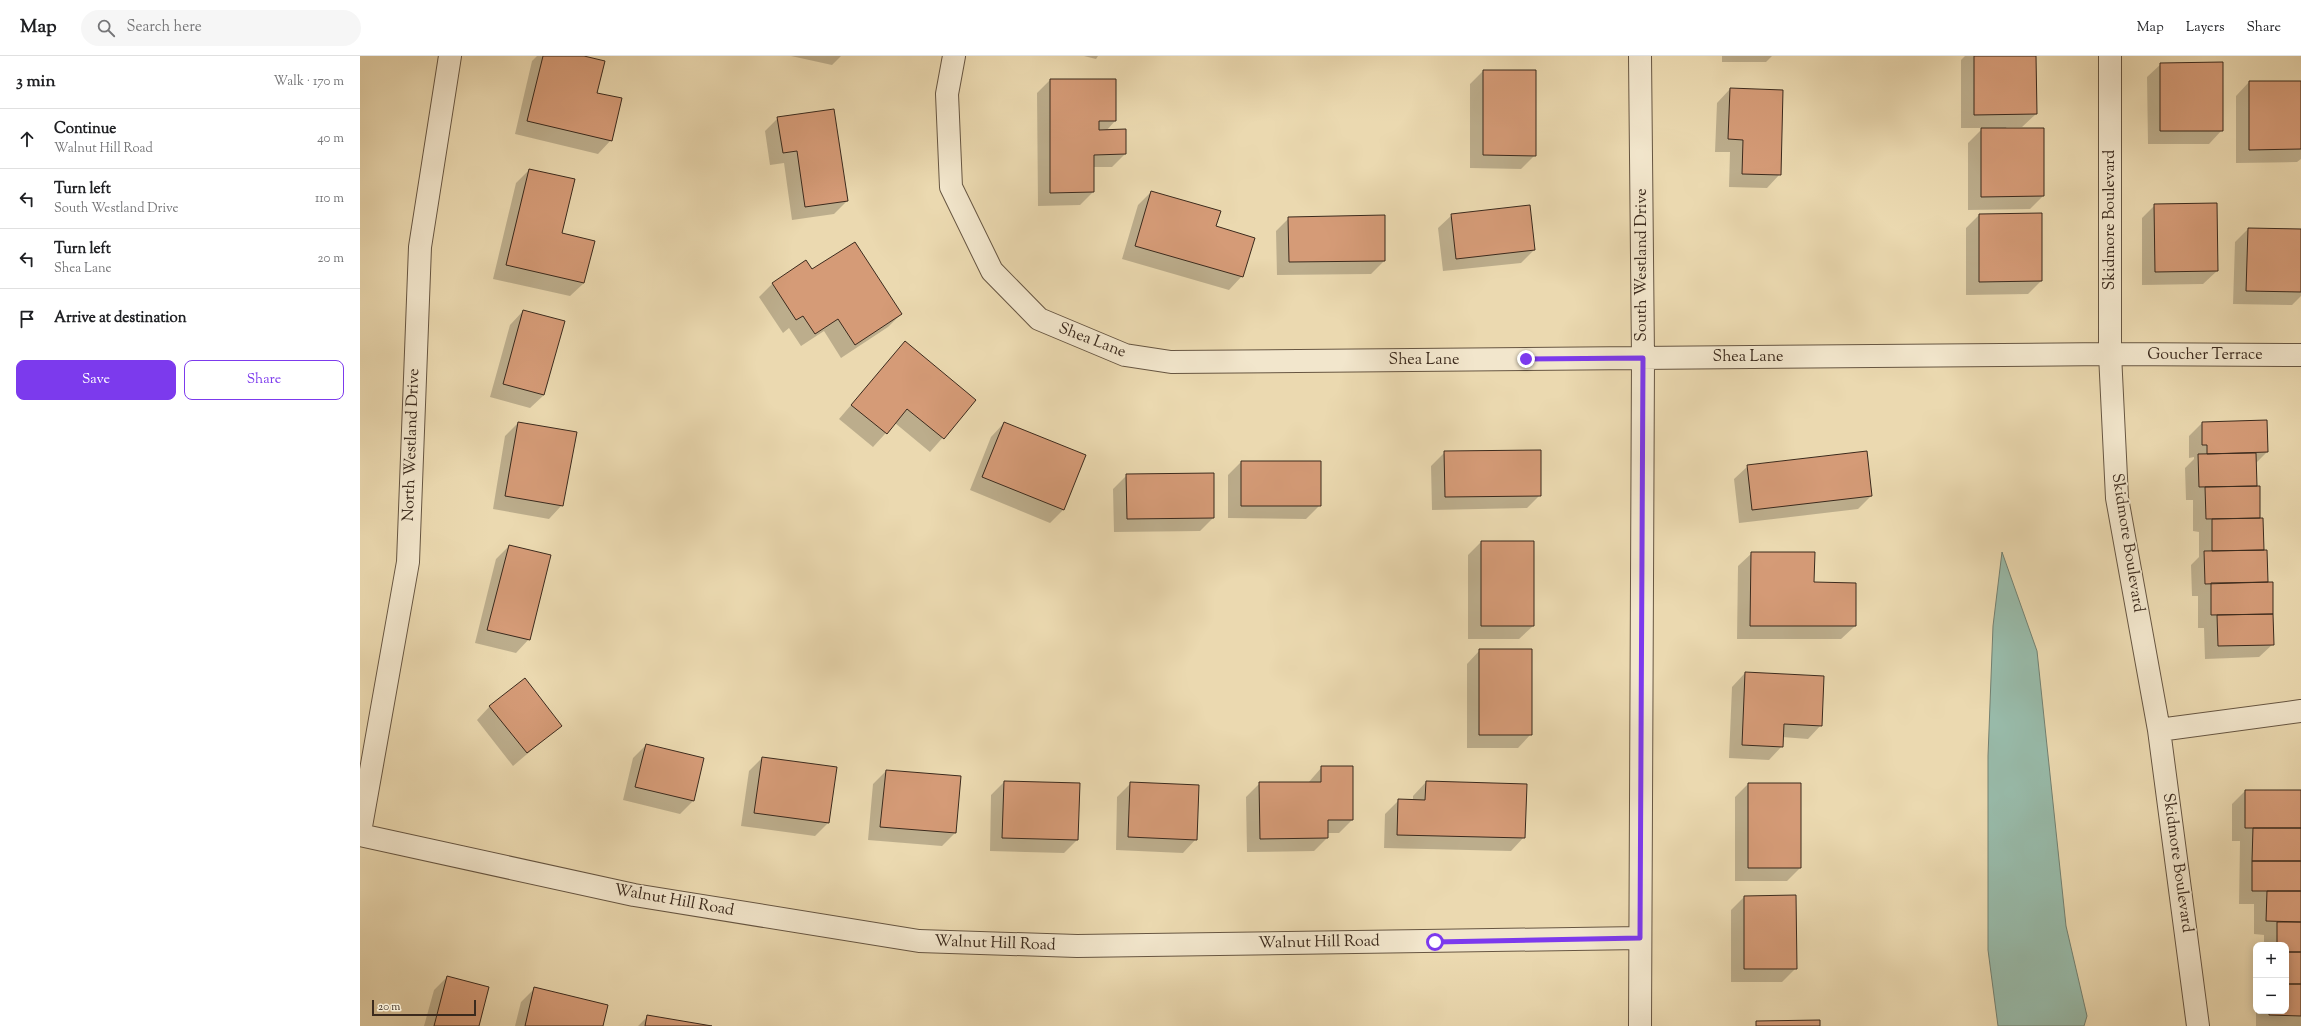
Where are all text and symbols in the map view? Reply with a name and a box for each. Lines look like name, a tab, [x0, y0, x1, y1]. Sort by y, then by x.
search box	[81, 10, 361, 46]
text: Map	[20, 14, 57, 41]
icon: search	[95, 17, 117, 39]
text: Search here	[127, 17, 202, 38]
text: Map	[2137, 18, 2164, 38]
text: Layers	[2186, 18, 2224, 38]
text: Share	[2246, 18, 2281, 38]
text: 3 min	[16, 70, 55, 94]
text: Walk · 170 m	[274, 73, 344, 91]
text: Continue	[54, 119, 116, 140]
icon: ahead	[16, 128, 38, 150]
text: 40 m	[317, 130, 344, 148]
text: Walnut Hill Road	[54, 140, 153, 158]
street label: Skidmore Boulevard	[2099, 150, 2122, 290]
text: Turn left	[54, 179, 111, 200]
icon: left	[16, 188, 38, 210]
street label: South Westland Drive	[1631, 188, 1654, 342]
text: 110 m	[315, 190, 344, 208]
text: South Westland Drive	[54, 200, 179, 218]
text: Turn left	[54, 239, 111, 260]
icon: left	[16, 248, 38, 270]
text: 20 m	[318, 250, 344, 268]
text: Shea Lane	[54, 260, 112, 278]
icon: arrive	[16, 308, 38, 330]
text: Arrive at destination	[54, 308, 187, 329]
street label: Shea Lane	[1055, 318, 1129, 364]
street label: Goucher Terrace	[2147, 344, 2263, 367]
street label: Shea Lane	[1713, 346, 1783, 369]
street label: Shea Lane	[1389, 349, 1459, 372]
route end	[1517, 350, 1535, 368]
button: Save	[16, 360, 176, 400]
button: Share	[184, 360, 344, 400]
street label: North Westland Drive	[398, 368, 426, 522]
street label: Skidmore Boulevard	[2105, 472, 2149, 614]
street label: Skidmore Boulevard	[2156, 792, 2198, 934]
street label: Walnut Hill Road	[612, 879, 736, 923]
street label: Walnut Hill Road	[934, 930, 1056, 958]
street label: Walnut Hill Road	[1258, 930, 1380, 956]
route start	[1426, 933, 1444, 951]
map controls	[2253, 942, 2289, 1014]
button: +	[2253, 942, 2289, 978]
button: −	[2253, 978, 2289, 1014]
scale bar	[372, 998, 476, 1017]
text: 20 m	[378, 999, 400, 1015]

